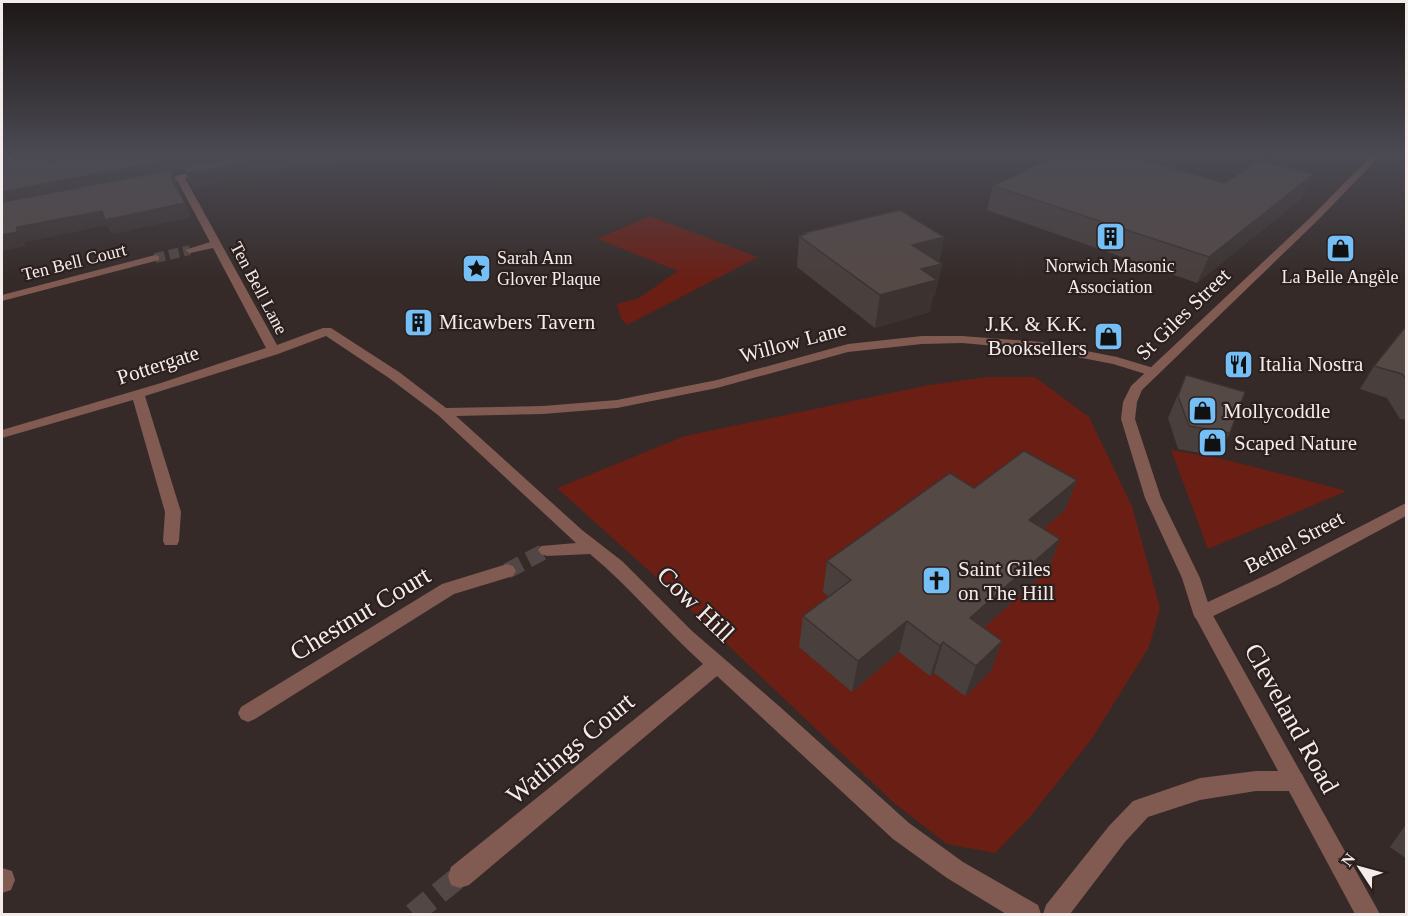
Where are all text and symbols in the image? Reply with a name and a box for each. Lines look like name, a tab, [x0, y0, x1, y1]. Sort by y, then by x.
building icon: Norwich Masonic Association	[1094, 221, 1126, 253]
shop icon: La Belle Angèle	[1324, 232, 1356, 264]
street label: Ten Bell Lane	[226, 238, 292, 338]
street label: Ten Bell Court	[20, 239, 128, 285]
place label: Sarah Ann Glover Plaque	[497, 248, 600, 289]
place icon: Sarah Ann Glover Plaque	[460, 252, 492, 284]
place label: Norwich Masonic Association	[1045, 256, 1175, 297]
street label: St Giles Street	[1131, 263, 1235, 365]
place label: La Belle Angèle	[1282, 267, 1398, 287]
building icon: Micawbers Tavern	[402, 306, 434, 338]
place label: Micawbers Tavern	[439, 310, 596, 334]
place label: J.K. & K.K. Booksellers	[985, 312, 1087, 360]
street label: Willow Lane	[737, 316, 849, 368]
shop icon: J.K. & K.K. Booksellers	[1092, 320, 1124, 352]
street label: Pottergate	[114, 340, 202, 390]
restaurant icon: Italia Nostra	[1222, 348, 1254, 380]
place label: Italia Nostra	[1259, 352, 1364, 376]
shop icon: Mollycoddle	[1186, 395, 1218, 427]
place label: Mollycoddle	[1223, 399, 1330, 423]
shop icon: Scaped Nature	[1197, 427, 1229, 459]
place label: Scaped Nature	[1234, 431, 1357, 455]
street label: Bethel Street	[1240, 506, 1348, 578]
place label: Saint Giles on The Hill	[958, 557, 1055, 605]
street label: Chestnut Court	[285, 560, 436, 667]
street label: Cow Hill	[651, 561, 740, 648]
church icon: Saint Giles on The Hill	[921, 565, 953, 597]
street label: Cleveland Road	[1238, 638, 1345, 798]
street label: Watlings Court	[501, 686, 641, 810]
north arrow	[1330, 838, 1390, 898]
text: N	[1338, 849, 1359, 869]

